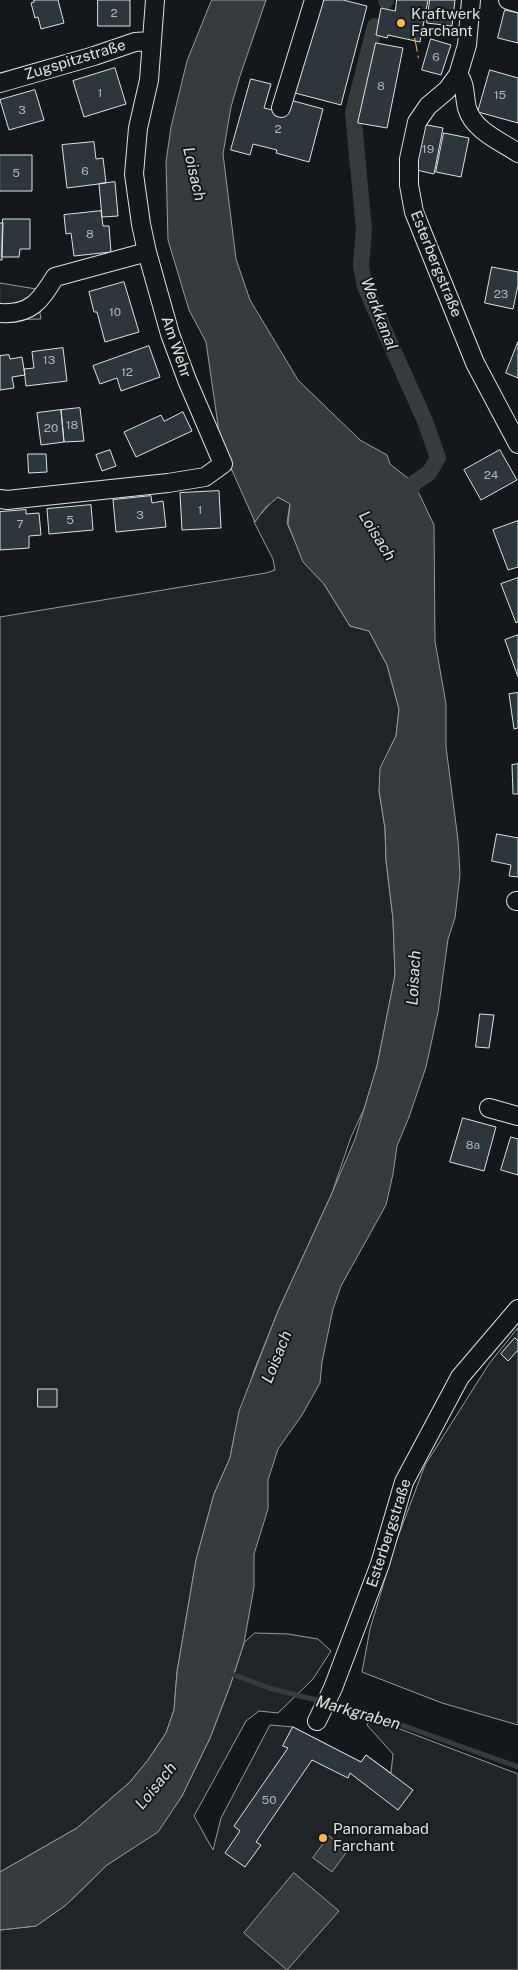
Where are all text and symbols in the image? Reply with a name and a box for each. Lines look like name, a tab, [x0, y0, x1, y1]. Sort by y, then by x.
place label: Kraftwerk Farchant	[411, 5, 481, 40]
house number: 2	[110, 6, 118, 20]
marker: Kraftwerk Farchant	[395, 17, 407, 29]
street label: Zugspitzstraße	[22, 36, 128, 84]
house number: 6	[432, 50, 440, 64]
house number: 8	[377, 79, 385, 93]
house number: 1	[98, 86, 102, 100]
house number: 15	[494, 88, 506, 102]
house number: 3	[18, 103, 26, 117]
house number: 2	[274, 122, 282, 136]
house number: 19	[422, 142, 434, 156]
water label: Loisach	[178, 145, 210, 203]
house number: 6	[81, 164, 89, 178]
house number: 5	[12, 166, 20, 180]
street label: Esterbergstraße	[406, 208, 466, 320]
house number: 8	[86, 227, 94, 241]
water label: Werkkanal	[356, 275, 402, 353]
house number: 23	[494, 287, 508, 301]
house number: 10	[109, 305, 121, 319]
street label: Am Wehr	[157, 314, 195, 380]
house number: 13	[43, 353, 55, 367]
house number: 12	[121, 365, 133, 379]
house number: 18	[66, 418, 78, 432]
house number: 20	[44, 421, 58, 435]
house number: 24	[484, 468, 498, 482]
house number: 1	[198, 503, 202, 517]
house number: 3	[136, 508, 144, 522]
water label: Loisach	[354, 508, 400, 564]
house number: 5	[66, 513, 74, 527]
house number: 7	[16, 517, 24, 531]
water label: Loisach	[403, 950, 425, 1006]
house number: 8a	[466, 1138, 480, 1152]
water label: Loisach	[258, 1328, 296, 1386]
street label: Esterbergstraße	[363, 1476, 415, 1590]
water label: Markgraben	[313, 1692, 403, 1734]
water label: Loisach	[131, 1759, 181, 1813]
house number: 50	[261, 1793, 277, 1807]
place label: Panoramabad Farchant	[333, 1820, 429, 1855]
marker: Panoramabad Farchant	[317, 1832, 329, 1844]

